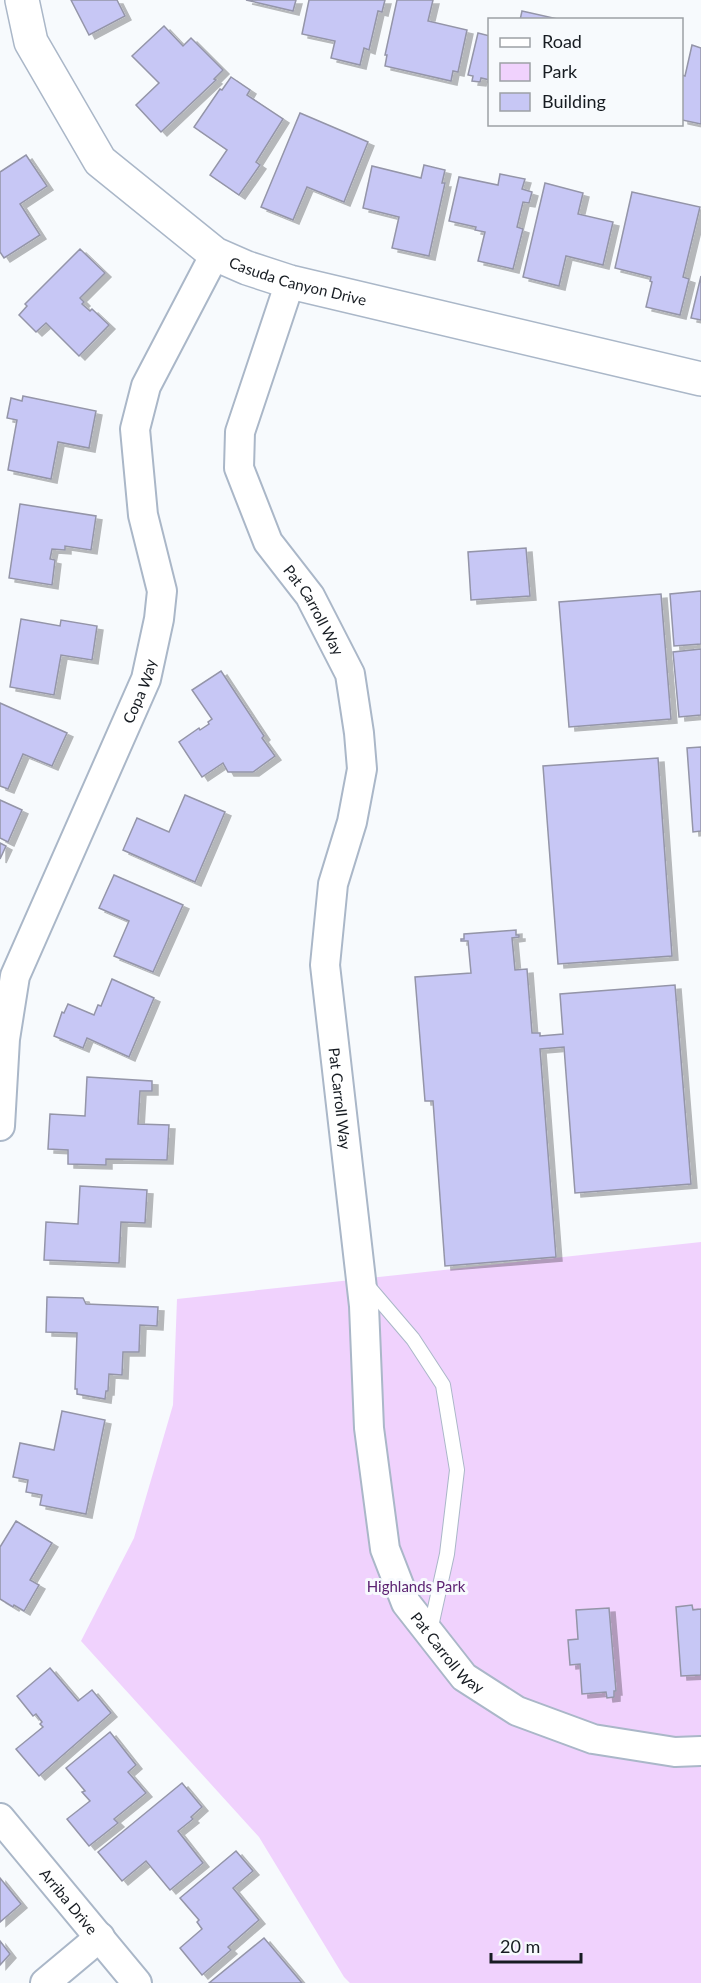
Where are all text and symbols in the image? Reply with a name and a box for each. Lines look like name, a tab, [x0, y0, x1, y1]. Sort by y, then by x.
legend	[488, 18, 683, 126]
text: Road	[542, 30, 582, 52]
text: Park	[542, 60, 578, 82]
text: Building	[542, 90, 606, 112]
street label: Casuda Canyon Drive	[227, 252, 368, 309]
street label: Pat Carroll Way	[280, 561, 348, 658]
street label: Copa Way	[119, 657, 159, 726]
street label: Pat Carroll Way	[326, 1047, 355, 1151]
park label: Highlands Park	[367, 1577, 466, 1595]
street label: Pat Carroll Way	[407, 1608, 488, 1697]
street label: Arriba Drive	[36, 1865, 102, 1938]
scale bar	[491, 1926, 581, 1964]
text: 20 m	[500, 1935, 540, 1957]

